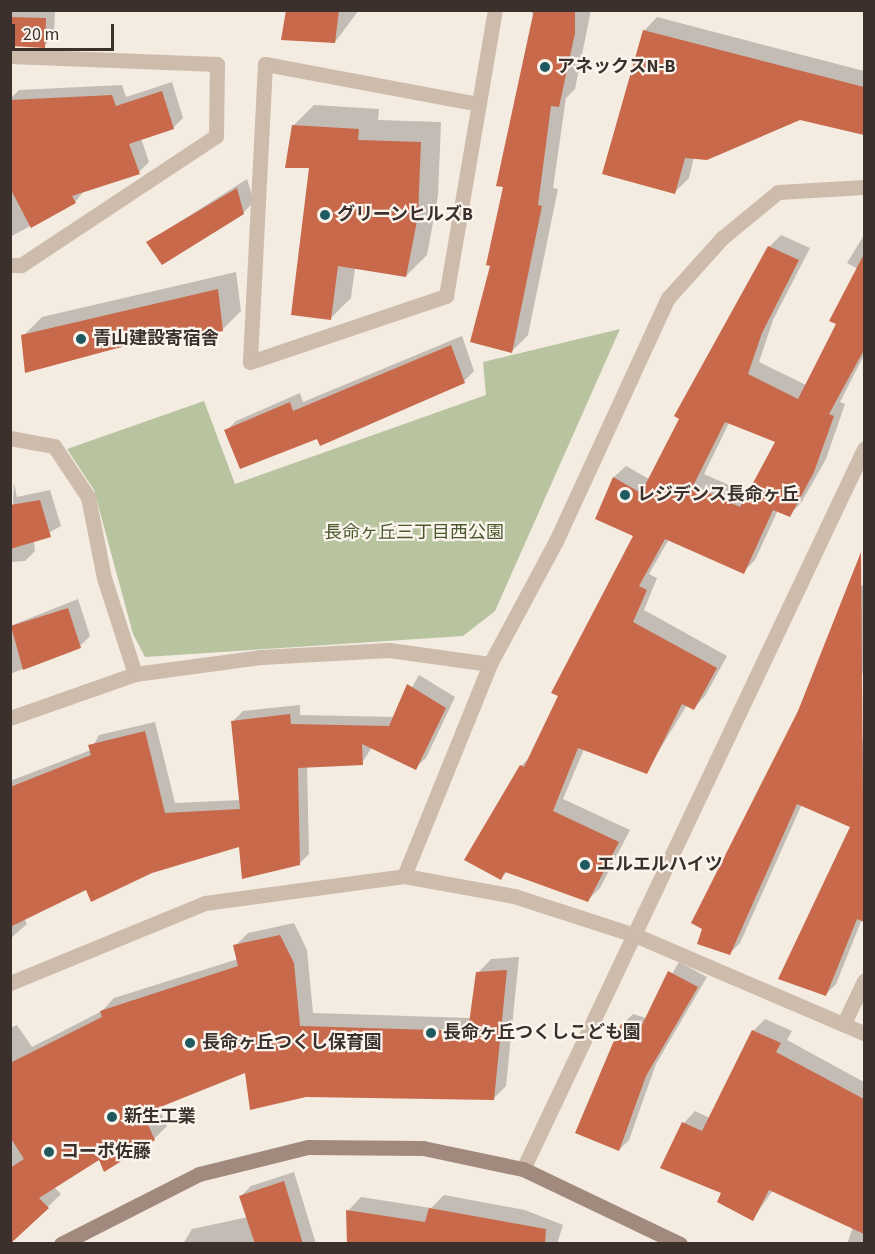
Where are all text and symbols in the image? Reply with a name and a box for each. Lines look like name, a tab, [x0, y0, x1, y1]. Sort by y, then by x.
scale bar	[15, 12, 117, 50]
text: 20 m	[23, 22, 59, 47]
place label: アネックスN-B	[557, 56, 676, 78]
marker: アネックスN-B	[538, 60, 552, 74]
place label: グリーンヒルズB	[337, 204, 474, 226]
marker: グリーンヒルズB	[318, 208, 332, 222]
place label: 青山建設寄宿舎	[93, 328, 219, 350]
marker: 青山建設寄宿舎	[74, 332, 88, 346]
place label: レジデンス長命ヶ丘	[637, 484, 799, 506]
marker: レジデンス長命ヶ丘	[618, 488, 632, 502]
park label: 長命ヶ丘三丁目西公園	[324, 522, 504, 544]
place label: エルエルハイツ	[597, 854, 723, 876]
marker: エルエルハイツ	[578, 858, 592, 872]
place label: 長命ヶ丘つくしこども園	[443, 1022, 641, 1044]
marker: 長命ヶ丘つくしこども園	[424, 1026, 438, 1040]
place label: 長命ヶ丘つくし保育園	[202, 1032, 382, 1054]
marker: 長命ヶ丘つくし保育園	[183, 1036, 197, 1050]
place label: 新生工業	[124, 1106, 196, 1128]
marker: 新生工業	[105, 1110, 119, 1124]
place label: コーポ佐藤	[61, 1141, 151, 1163]
marker: コーポ佐藤	[42, 1145, 56, 1159]

